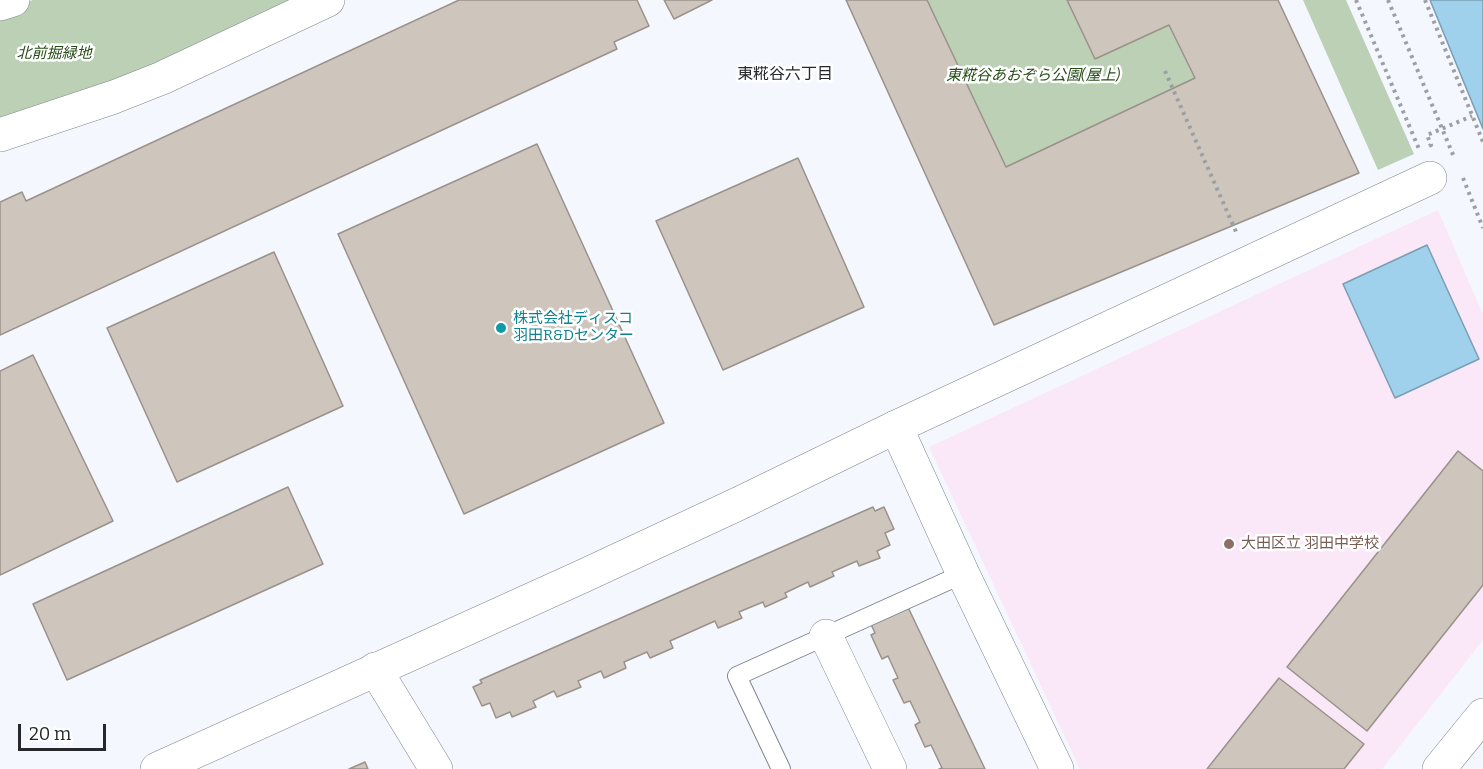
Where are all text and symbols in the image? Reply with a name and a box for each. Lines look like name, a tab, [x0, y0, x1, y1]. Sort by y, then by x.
park label: 北前掘緑地	[17, 45, 91, 63]
district label: 東糀谷六丁目	[737, 65, 833, 85]
park label: 東糀谷あおぞら公園(屋上)	[946, 67, 1120, 85]
place label: 株式会社ディスコ 羽田R&Dセンター	[513, 310, 634, 345]
marker: 株式会社ディスコ 羽田R&Dセンター	[494, 321, 508, 335]
place label: 大田区立 羽田中学校	[1241, 535, 1379, 553]
marker: 大田区立 羽田中学校	[1222, 537, 1236, 551]
scale bar	[21, 712, 110, 750]
text: 20 m	[29, 723, 71, 745]

